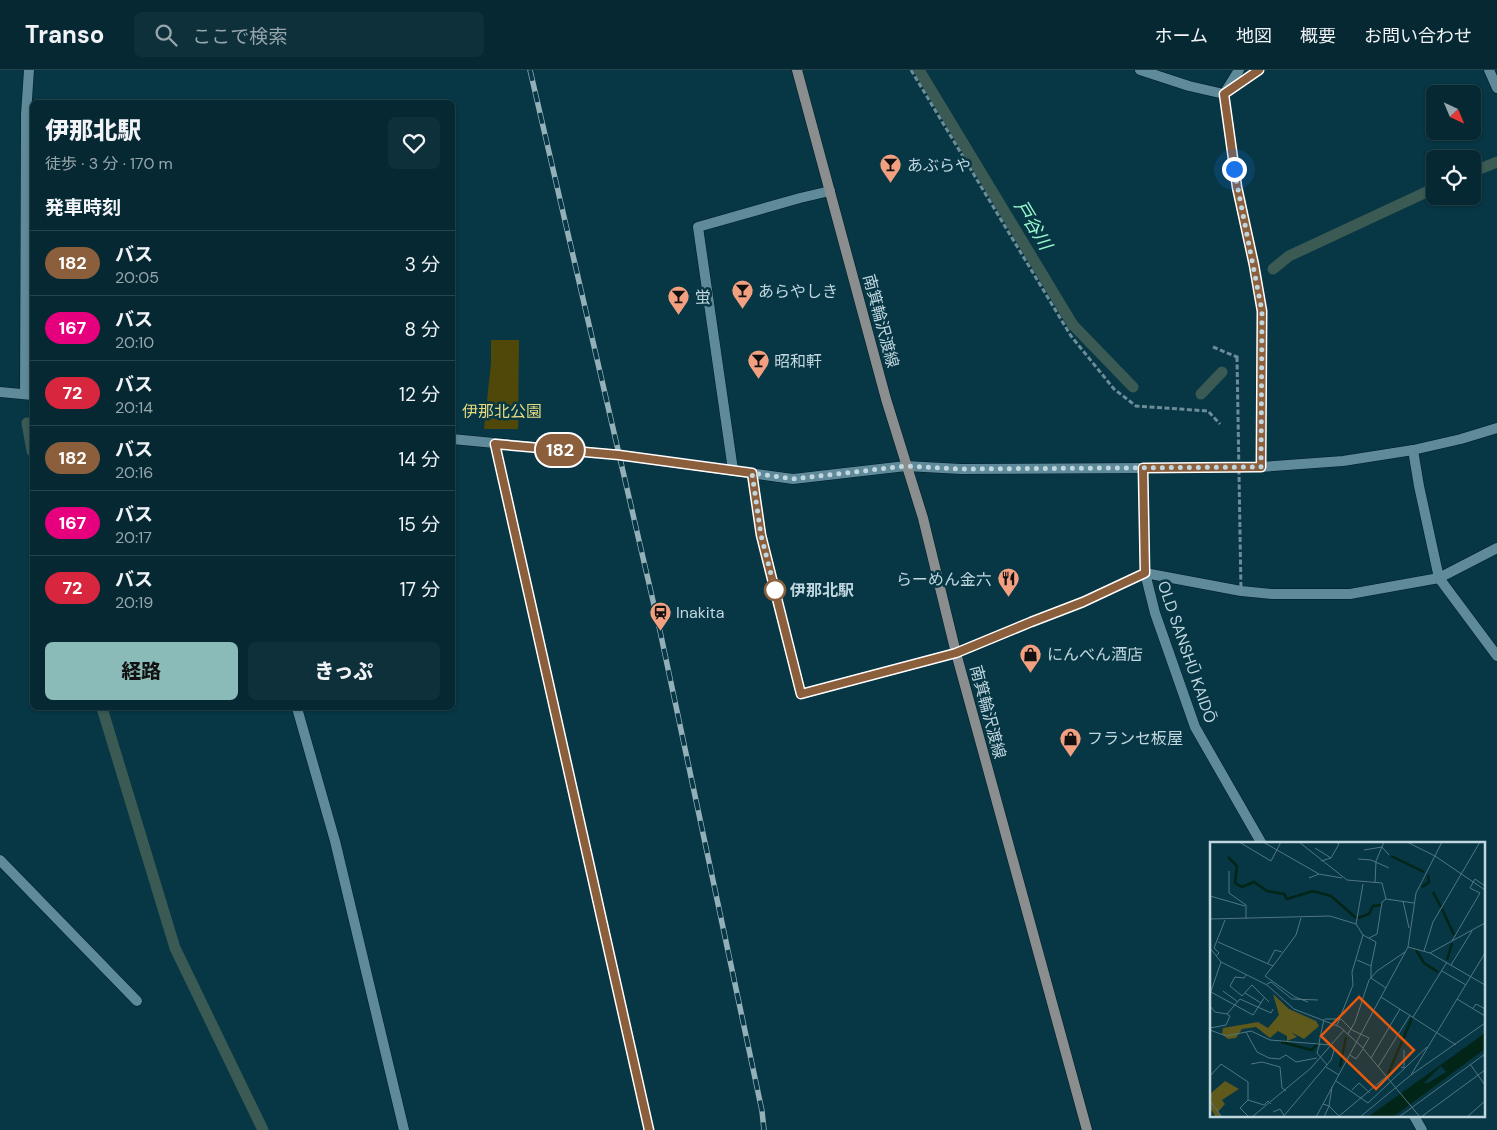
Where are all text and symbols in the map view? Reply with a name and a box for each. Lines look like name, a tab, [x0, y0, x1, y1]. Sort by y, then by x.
search box	[134, 12, 484, 57]
text: Transo	[25, 19, 104, 50]
icon: search	[152, 21, 180, 49]
text: ここで検索	[192, 24, 287, 49]
text: ホーム	[1155, 24, 1208, 48]
text: 地図	[1236, 24, 1272, 48]
text: 概要	[1300, 24, 1336, 48]
text: お問い合わせ	[1364, 24, 1472, 48]
north arrow	[1426, 85, 1481, 140]
map controls	[1426, 85, 1481, 205]
text: 伊那北駅	[45, 115, 141, 146]
button: heart	[388, 117, 440, 169]
button: locate	[1426, 150, 1481, 205]
text: 徒歩 · 3 分 · 170 m	[45, 153, 173, 174]
bar icon: あぶらや	[879, 153, 903, 184]
place label: あぶらや	[907, 155, 971, 176]
your location	[1222, 157, 1247, 182]
text: 発車時刻	[45, 195, 121, 220]
water label: 戸谷川	[1009, 196, 1058, 256]
text: バス	[115, 242, 153, 267]
text: 182	[58, 251, 87, 275]
text: 3 分	[405, 252, 440, 277]
text: 20:05	[115, 267, 159, 288]
street label: 南箕輪沢渡線	[858, 272, 904, 370]
bar icon: あらやしき	[730, 279, 754, 310]
place label: あらやしき	[758, 281, 838, 302]
bar icon: 蛍	[667, 285, 691, 316]
place label: 蛍	[695, 287, 711, 308]
text: バス	[115, 307, 153, 332]
text: 167	[59, 316, 86, 340]
text: 8 分	[404, 317, 440, 342]
text: 20:10	[115, 332, 154, 353]
bar icon: 昭和軒	[746, 349, 770, 380]
place label: 昭和軒	[774, 351, 822, 372]
text: バス	[115, 372, 153, 397]
text: 72	[63, 381, 82, 405]
text: 12 分	[399, 382, 440, 407]
text: 20:14	[115, 397, 153, 418]
park label: 伊那北公園	[462, 401, 542, 422]
line badge: 182	[531, 434, 589, 466]
text: バス	[115, 437, 153, 462]
text: 182	[546, 438, 574, 462]
text: 182	[58, 446, 87, 470]
text: 14 分	[398, 447, 440, 472]
text: 20:16	[115, 462, 153, 483]
text: バス	[115, 502, 153, 527]
text: 167	[59, 511, 86, 535]
text: 15 分	[398, 512, 440, 537]
text: 20:17	[115, 527, 152, 548]
text: バス	[115, 567, 153, 592]
restaurant icon: らーめん金六	[996, 567, 1020, 598]
place label: らーめん金六	[896, 569, 992, 590]
text: 72	[63, 576, 82, 600]
text: 17 分	[400, 577, 440, 602]
street label: OLD SANSHŪ KAIDŌ	[1153, 578, 1221, 726]
marker: 伊那北駅	[764, 579, 786, 601]
place label: 伊那北駅	[789, 580, 854, 601]
text: 20:19	[115, 592, 153, 613]
station icon: Inakita	[648, 600, 672, 631]
place label: Inakita	[676, 602, 725, 623]
button: 経路	[45, 642, 238, 700]
button: きっぷ	[248, 642, 440, 700]
shop icon: にんべん酒店	[1019, 642, 1043, 673]
place label: にんべん酒店	[1047, 644, 1143, 665]
street label: 南箕輪沢渡線	[965, 663, 1011, 761]
shop icon: フランセ板屋	[1059, 726, 1083, 757]
place label: フランセ板屋	[1087, 728, 1183, 749]
inset map	[1210, 842, 1484, 1118]

